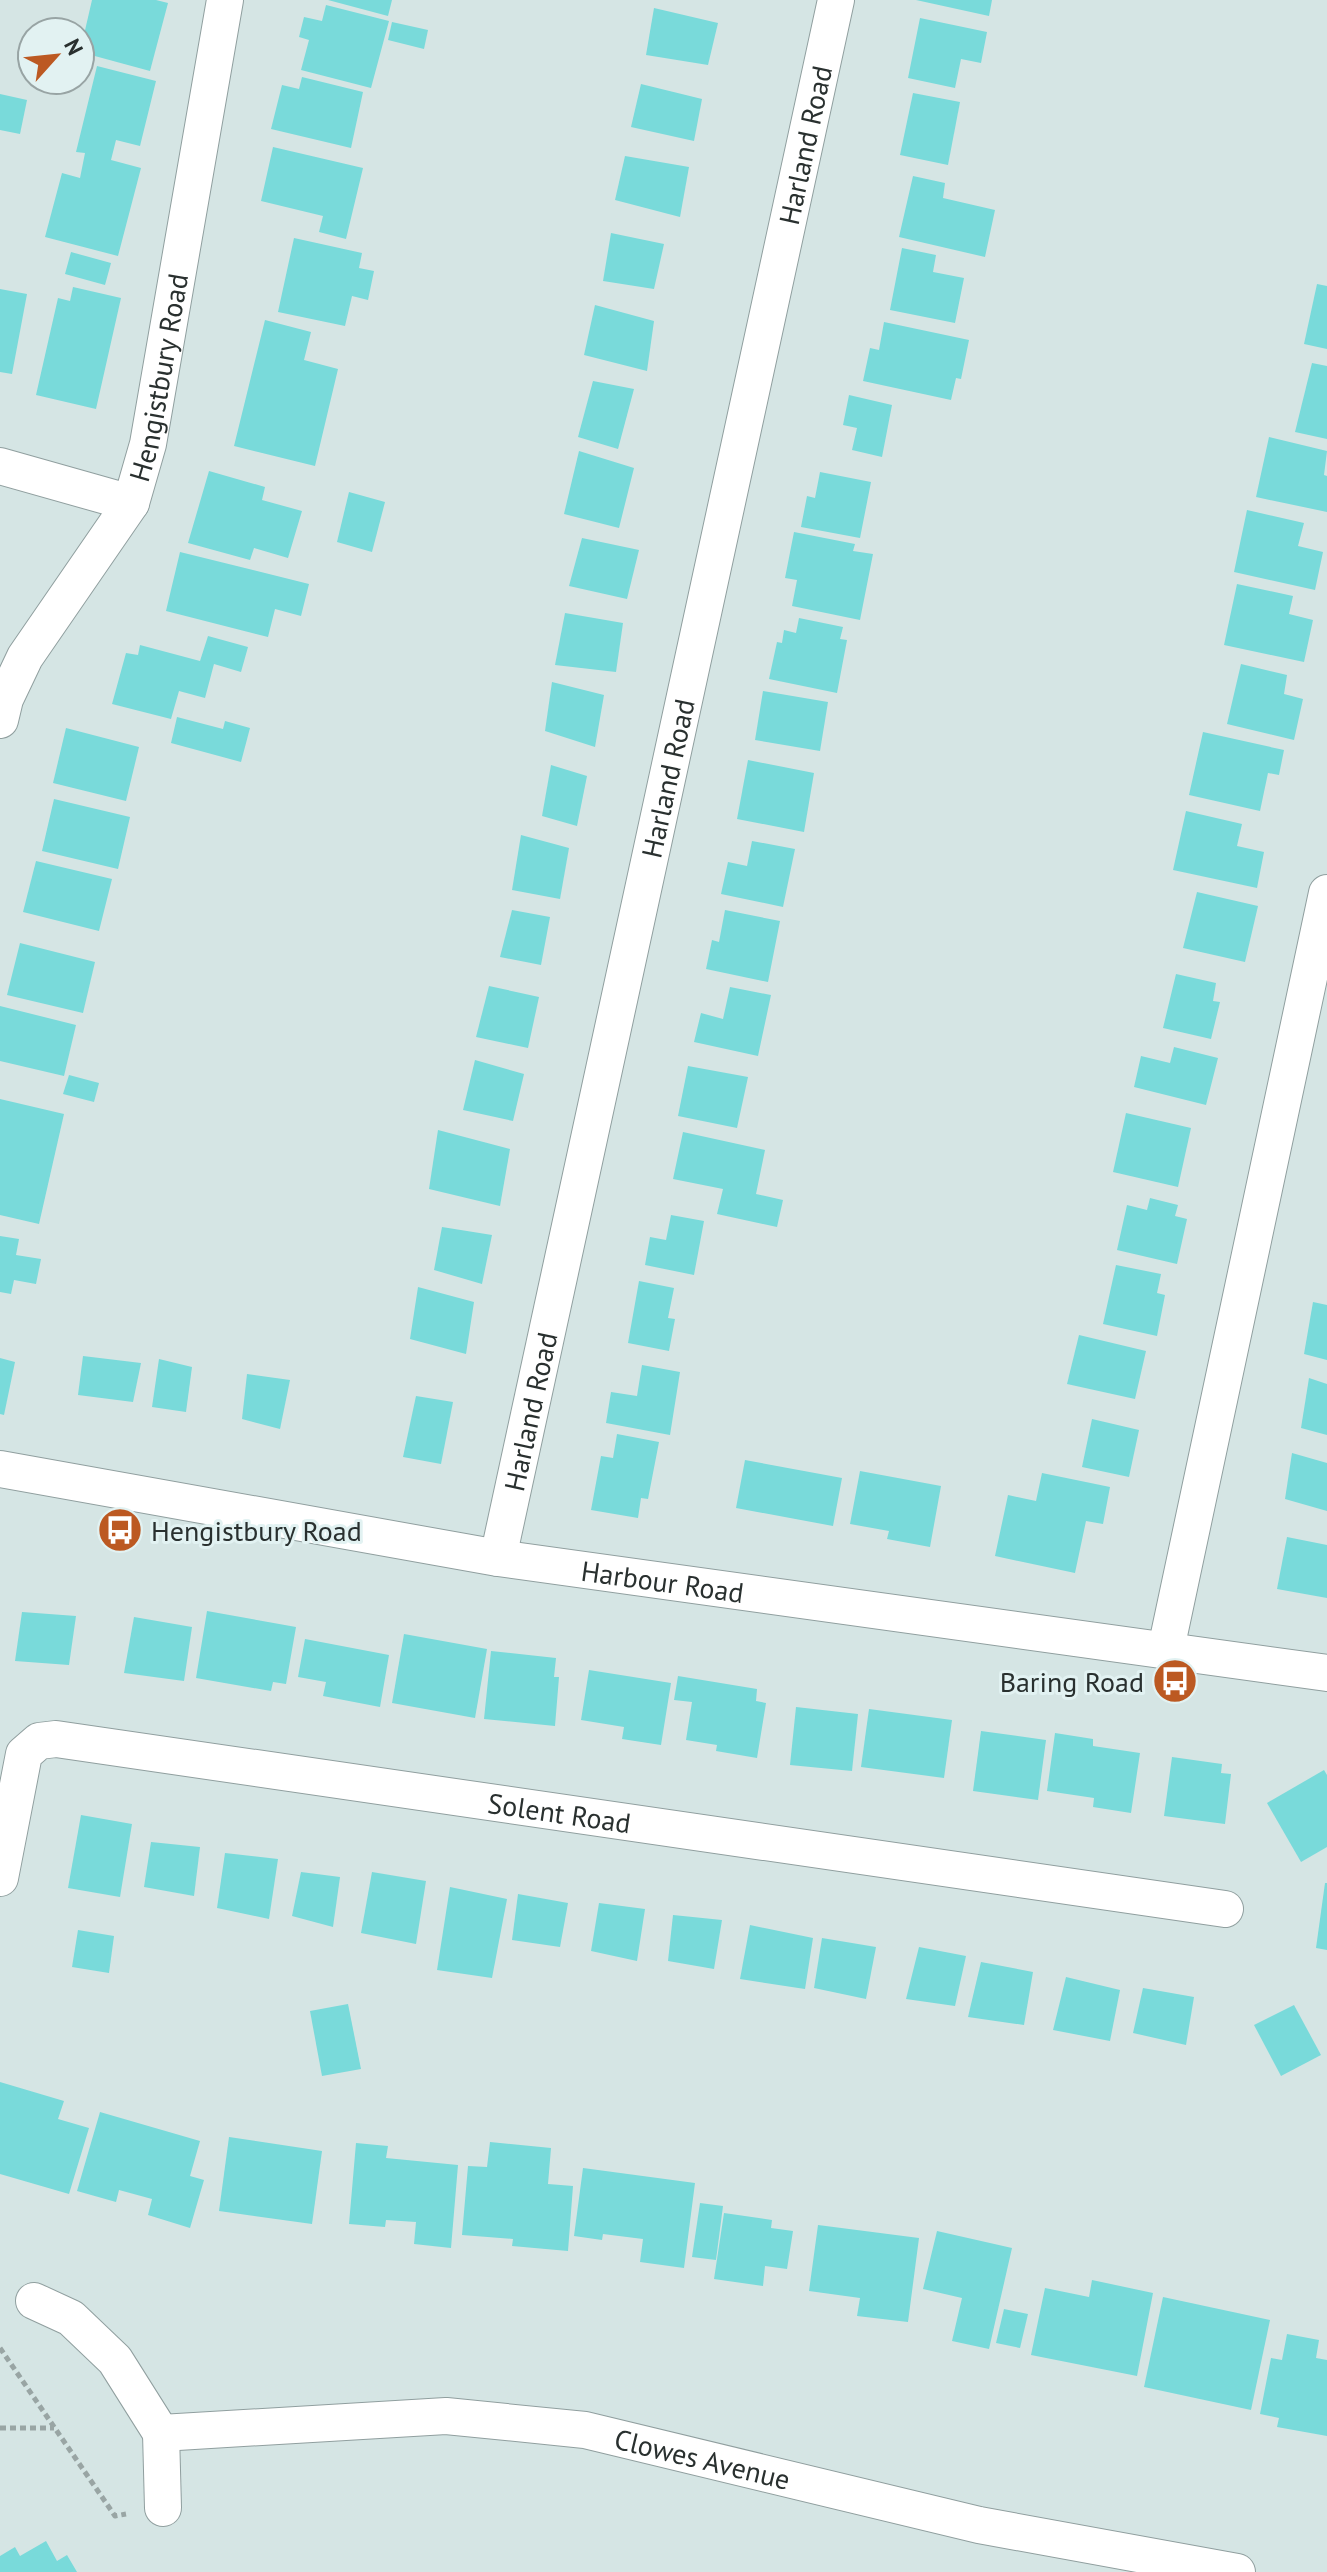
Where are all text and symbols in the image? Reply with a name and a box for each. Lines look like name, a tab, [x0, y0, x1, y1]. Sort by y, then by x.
north arrow	[16, 16, 96, 96]
text: N	[58, 34, 90, 60]
street label: Harland Road	[769, 62, 840, 228]
street label: Hengistbury Road	[120, 270, 196, 486]
street label: Harland Road	[632, 695, 702, 861]
street label: Harland Road	[495, 1329, 565, 1494]
bus stop icon: Hengistbury Road	[96, 1506, 144, 1554]
place label: Hengistbury Road	[151, 1512, 362, 1549]
street label: Harbour Road	[579, 1551, 746, 1610]
bus stop icon: Baring Road	[1151, 1657, 1199, 1705]
place label: Baring Road	[1000, 1663, 1144, 1700]
street label: Solent Road	[486, 1784, 633, 1841]
street label: Clowes Avenue	[611, 2419, 794, 2497]

